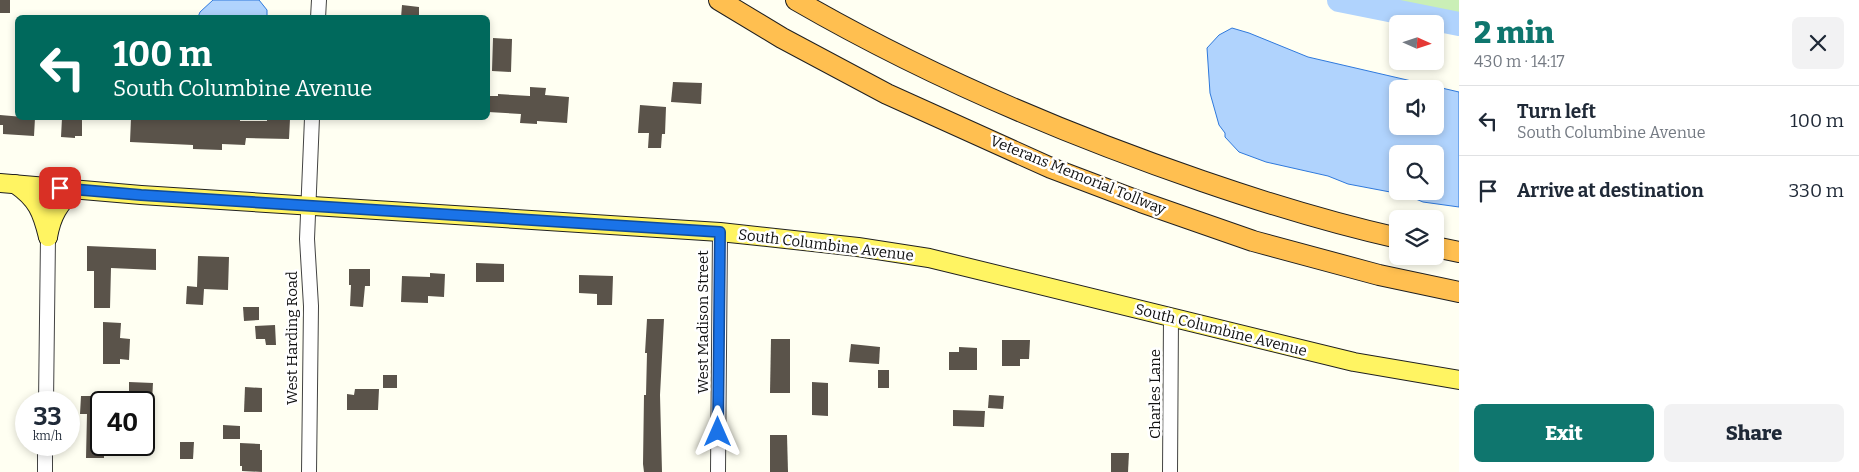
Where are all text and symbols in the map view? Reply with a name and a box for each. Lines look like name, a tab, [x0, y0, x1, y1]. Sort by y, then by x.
north arrow	[1389, 15, 1444, 70]
map controls	[1389, 15, 1444, 265]
text: 2 min	[1474, 15, 1554, 51]
button: close	[1792, 17, 1844, 69]
text: 100 m	[113, 33, 212, 75]
icon: left	[30, 35, 95, 100]
text: 430 m · 14:17	[1474, 52, 1565, 71]
text: South Columbine Avenue	[113, 75, 372, 102]
button: sound	[1389, 80, 1444, 135]
text: Turn left	[1517, 100, 1596, 123]
icon: left	[1474, 107, 1502, 135]
text: 100 m	[1790, 109, 1844, 132]
text: South Columbine Avenue	[1517, 123, 1706, 142]
street label: Veterans Memorial Tollway	[988, 131, 1169, 219]
button: search	[1389, 145, 1444, 200]
pin	[39, 167, 81, 209]
icon: arrive	[46, 174, 74, 202]
icon: arrive	[1474, 177, 1502, 205]
text: Arrive at destination	[1517, 179, 1704, 202]
text: 330 m	[1789, 179, 1844, 202]
button: layers	[1389, 210, 1444, 265]
street label: South Columbine Avenue	[737, 225, 915, 265]
street label: West Madison Street	[694, 250, 712, 394]
street label: West Harding Road	[283, 271, 301, 405]
street label: South Columbine Avenue	[1133, 300, 1309, 360]
street label: Charles Lane	[1146, 349, 1164, 439]
speed limit sign: 40	[90, 391, 155, 456]
text: 33	[33, 402, 62, 432]
button: Exit	[1474, 404, 1654, 462]
button: Share	[1664, 404, 1844, 462]
position arrow	[691, 405, 743, 457]
text: km/h	[33, 429, 62, 443]

